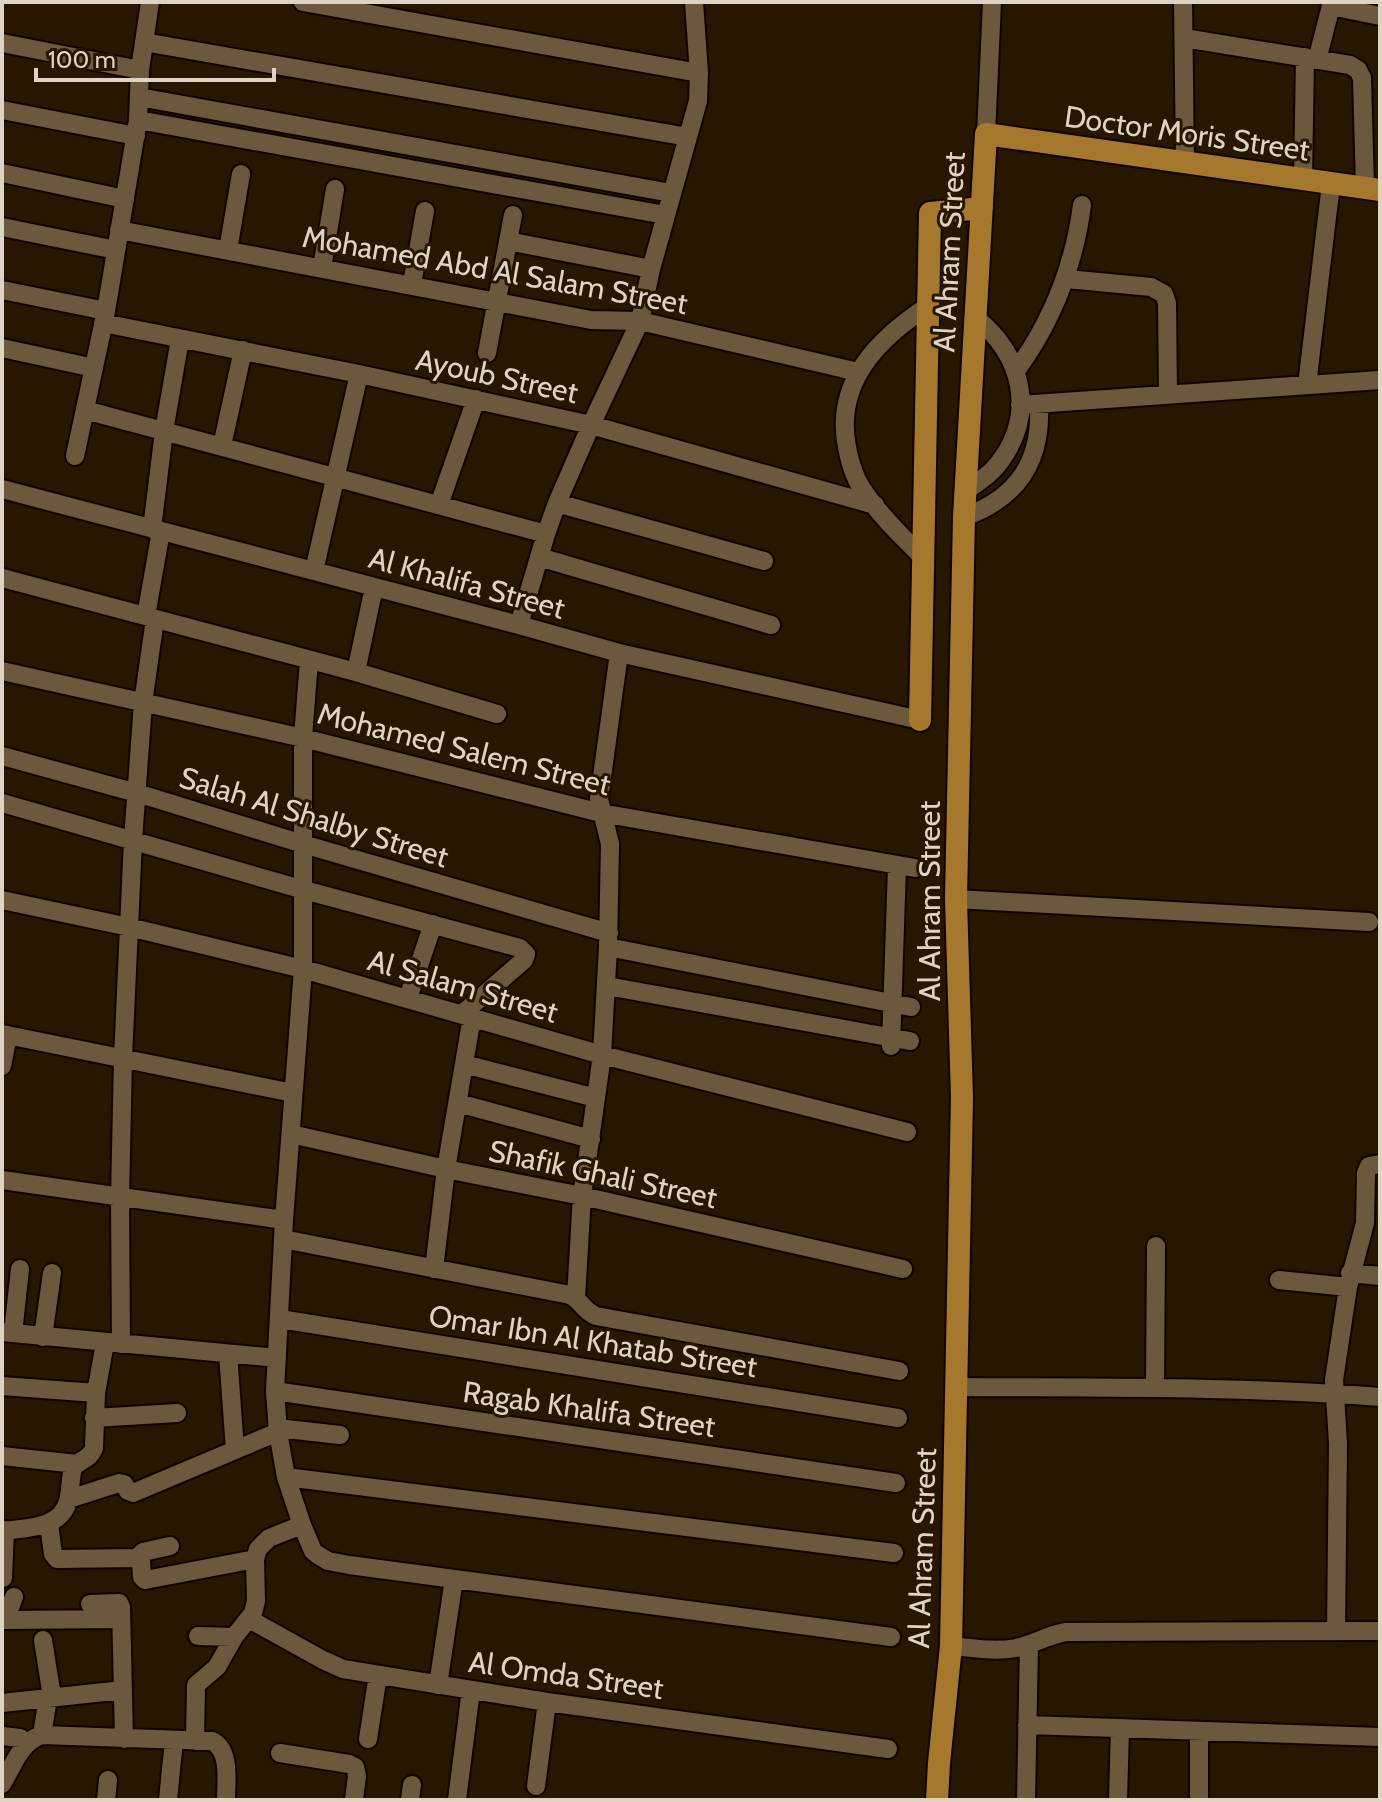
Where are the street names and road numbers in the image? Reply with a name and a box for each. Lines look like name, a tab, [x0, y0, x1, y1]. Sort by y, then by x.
street label: Doctor Moris Street	[1062, 97, 1312, 169]
street label: Al Ahram Street	[925, 151, 973, 353]
street label: Mohamed Abd Al Salam Street	[300, 218, 690, 322]
street label: Ayoub Street	[413, 341, 581, 411]
street label: Al Khalifa Street	[365, 539, 569, 627]
street label: Mohamed Salem Street	[314, 695, 614, 803]
street label: Salah Al Shalby Street	[175, 759, 453, 875]
street label: Al Ahram Street	[911, 801, 948, 1001]
street label: Al Salam Street	[364, 941, 562, 1031]
street label: Shafik Ghali Street	[486, 1132, 720, 1216]
street label: Omar Ibn Al Khatab Street	[426, 1297, 760, 1385]
street label: Ragab Khalifa Street	[461, 1373, 717, 1445]
street label: Al Ahram Street	[900, 1447, 944, 1649]
street label: Al Omda Street	[466, 1643, 666, 1707]

